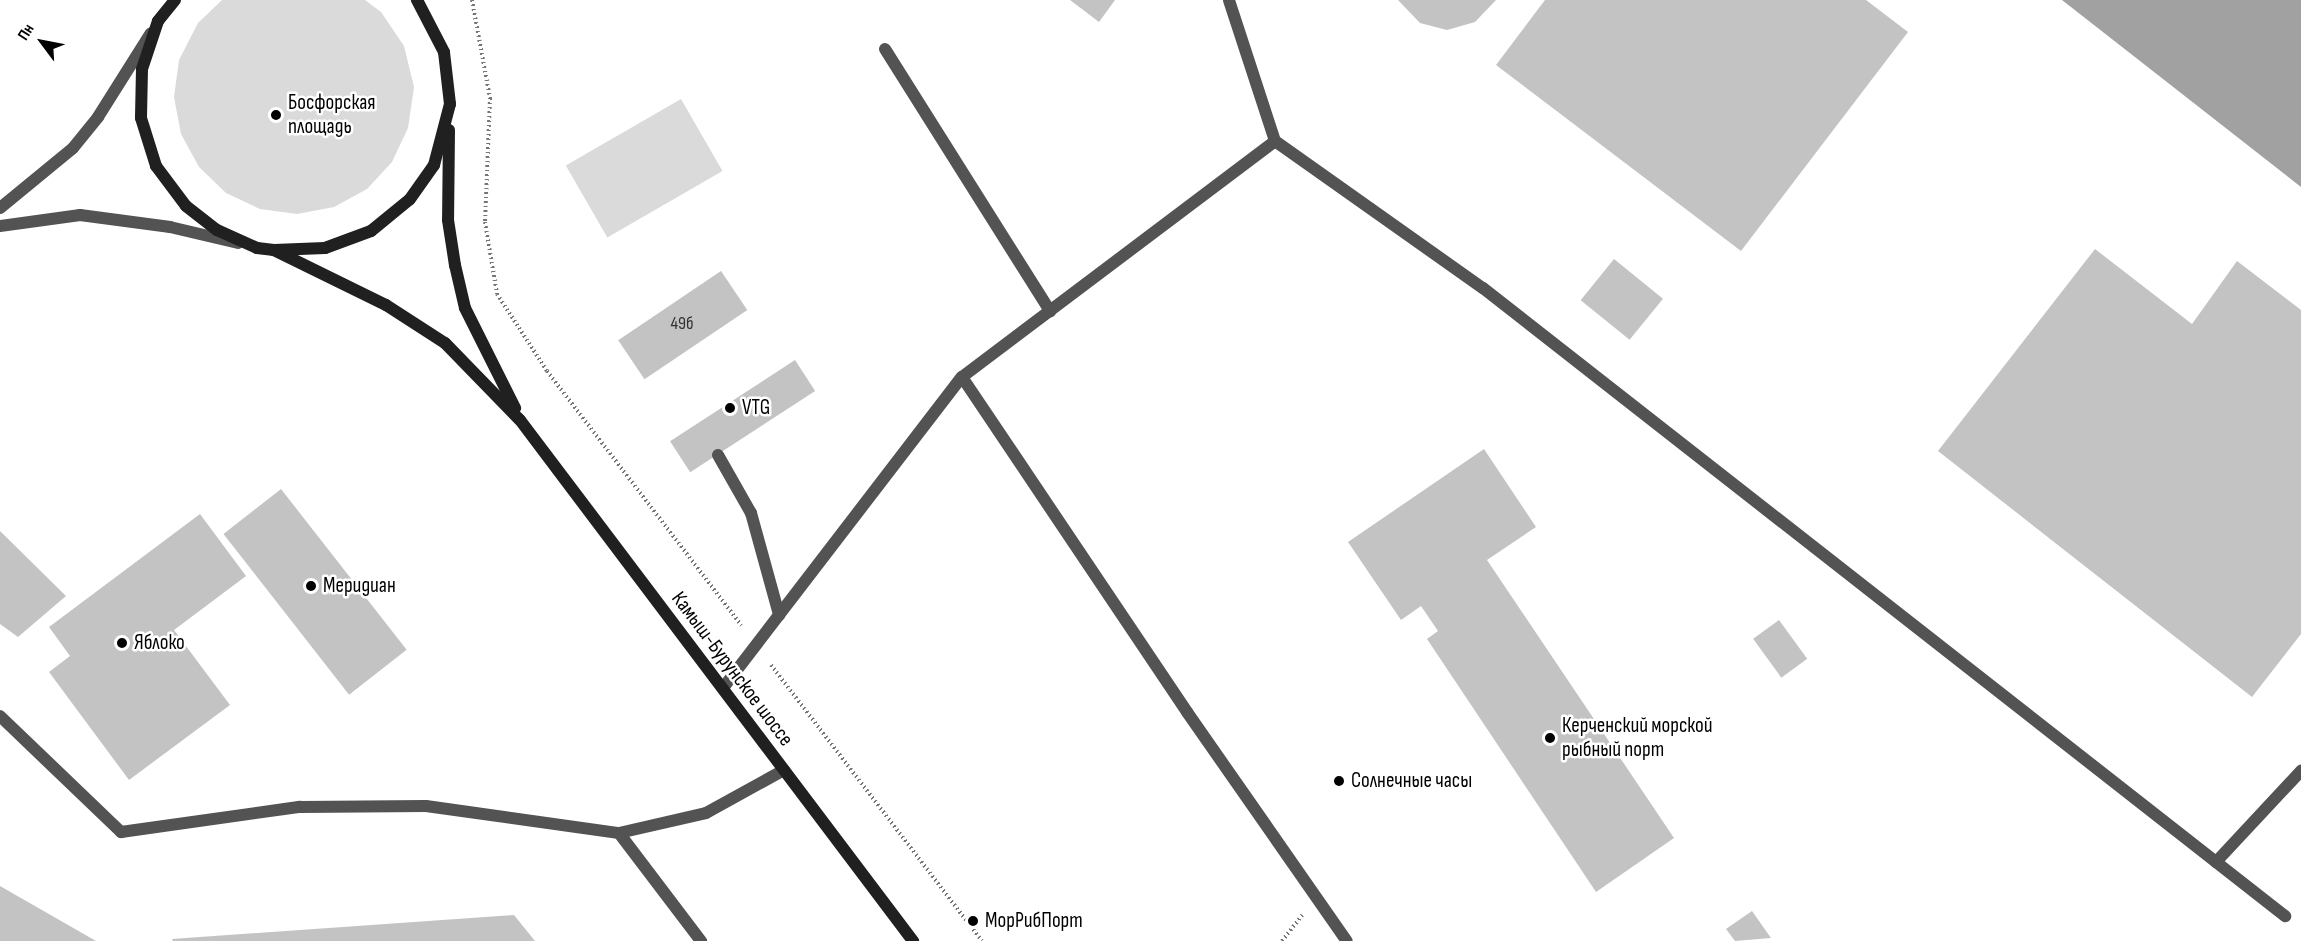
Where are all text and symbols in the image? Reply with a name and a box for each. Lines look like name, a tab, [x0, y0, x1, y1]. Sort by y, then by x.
north arrow	[12, 12, 72, 72]
text: Пн	[14, 21, 38, 44]
place label: Босфорская площадь	[288, 90, 376, 140]
marker: Босфорская площадь	[269, 108, 283, 122]
house number: 49б	[670, 313, 694, 335]
place label: VTG	[742, 395, 770, 421]
marker: VTG	[723, 401, 737, 415]
place label: Меридиан	[323, 573, 396, 599]
marker: Меридиан	[304, 579, 318, 593]
street label: Камыш-Бурунское шоссе	[666, 587, 798, 751]
place label: Яблоко	[134, 630, 185, 656]
marker: Яблоко	[115, 636, 129, 650]
place label: Керченский морской рыбный порт	[1562, 713, 1713, 763]
marker: Керченский морской рыбный порт	[1543, 731, 1557, 745]
place label: Солнечные часы	[1351, 768, 1472, 794]
marker: Солнечные часы	[1332, 774, 1346, 788]
place label: МорРибПорт	[985, 908, 1083, 934]
marker: МорРибПорт	[966, 914, 980, 928]

